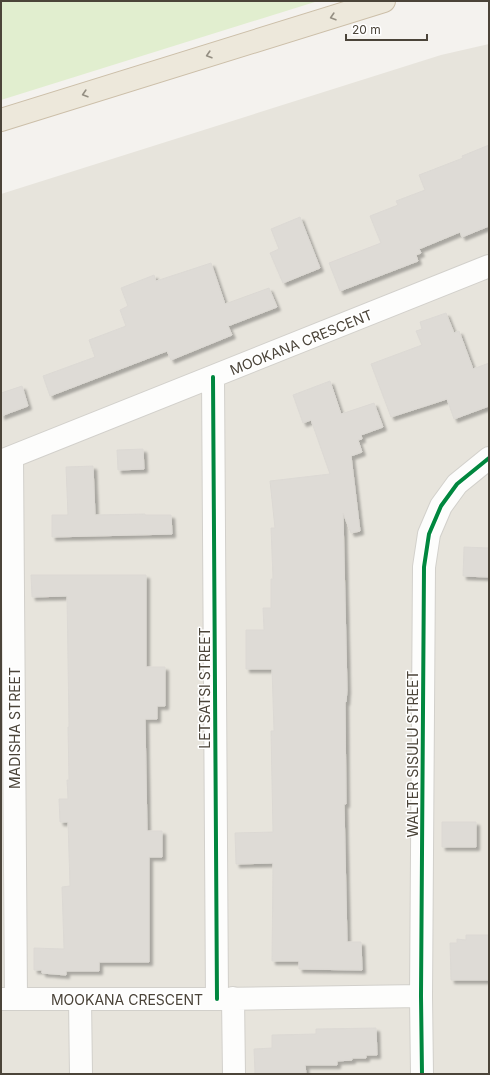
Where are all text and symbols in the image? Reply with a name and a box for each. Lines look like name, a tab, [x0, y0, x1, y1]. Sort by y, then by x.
one-way arrow	[330, 12, 337, 21]
scale bar	[346, 16, 427, 42]
text: 20 m	[352, 22, 381, 37]
one-way arrow	[206, 50, 213, 59]
one-way arrow	[81, 89, 88, 98]
street label: MOOKANA CRESCENT	[227, 306, 375, 378]
street label: LETSATSI STREET	[196, 627, 213, 749]
street label: MADISHA STREET	[6, 667, 23, 789]
street label: WALTER SISULU STREET	[404, 671, 421, 837]
street label: MOOKANA CRESCENT	[51, 991, 203, 1008]

